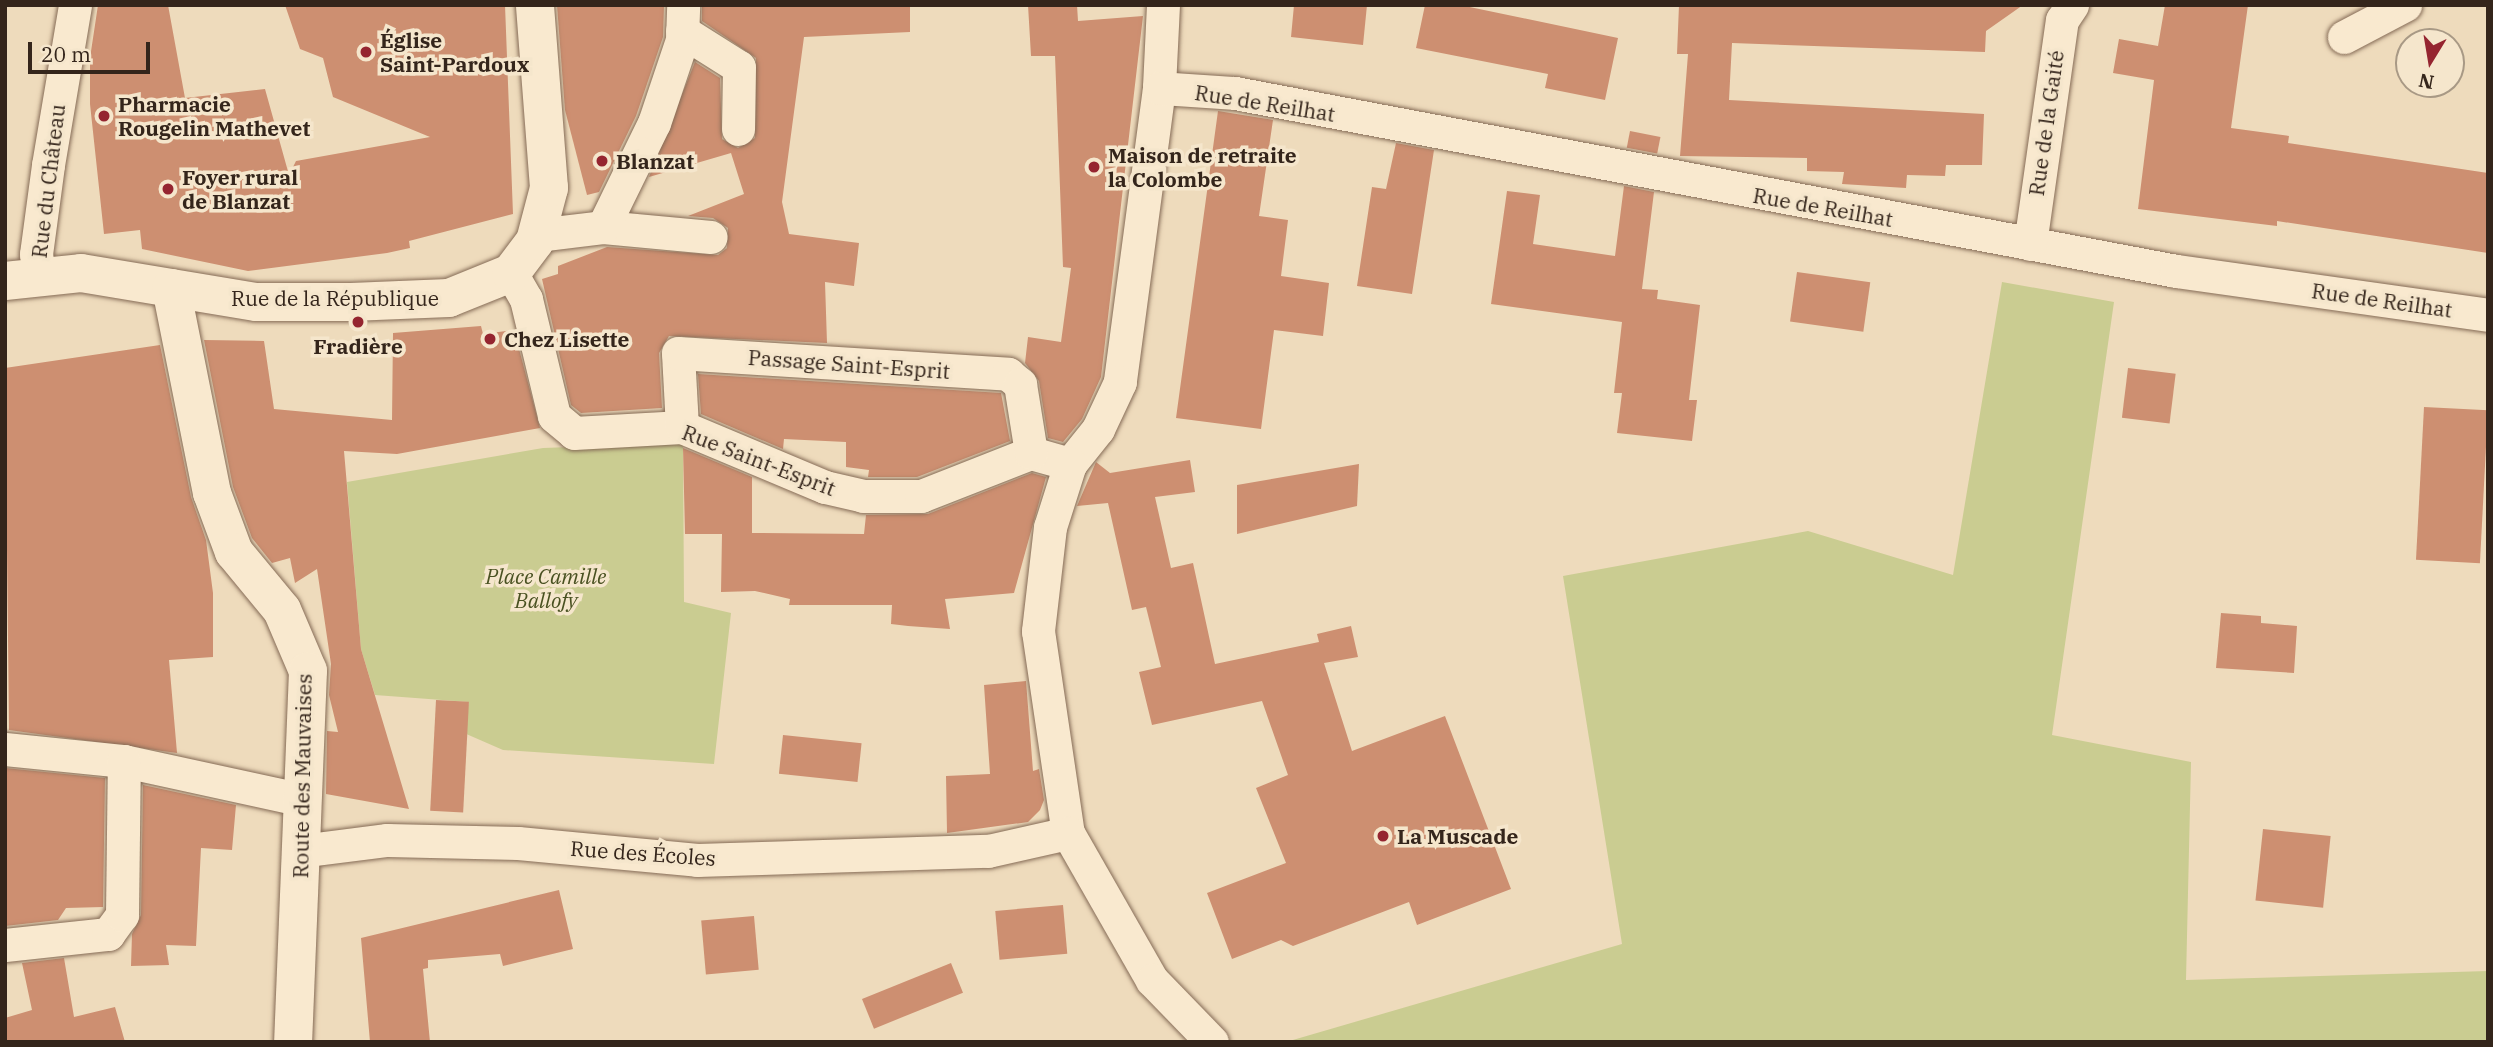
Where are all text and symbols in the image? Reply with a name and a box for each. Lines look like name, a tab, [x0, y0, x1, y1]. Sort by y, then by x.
place label: Église Saint-Pardoux	[380, 27, 529, 77]
scale bar	[32, 28, 154, 72]
north arrow	[2395, 28, 2465, 98]
text: 20 m	[41, 40, 91, 68]
marker: Église Saint-Pardoux	[358, 44, 374, 60]
street label: Rue de la Gaité	[2023, 49, 2069, 197]
text: N	[2417, 68, 2436, 95]
street label: Rue de Reilhat	[1193, 79, 1337, 127]
place label: Pharmacie Rougelin Mathevet	[118, 91, 310, 141]
street label: Rue du Château	[26, 103, 70, 259]
marker: Pharmacie Rougelin Mathevet	[96, 108, 112, 124]
place label: Maison de retraite la Colombe	[1108, 142, 1297, 192]
place label: Blanzat	[616, 148, 694, 174]
marker: Blanzat	[594, 153, 610, 169]
marker: Maison de retraite la Colombe	[1086, 159, 1102, 175]
place label: Foyer rural de Blanzat	[182, 164, 298, 214]
marker: Foyer rural de Blanzat	[160, 181, 176, 197]
street label: Rue de Reilhat	[1751, 182, 1895, 232]
street label: Rue de Reilhat	[2310, 278, 2454, 322]
street label: Rue de la République	[231, 285, 439, 311]
marker: Fradière	[350, 314, 366, 330]
place label: Chez Lisette	[504, 326, 629, 352]
marker: Chez Lisette	[482, 331, 498, 347]
place label: Fradière	[313, 333, 403, 359]
street label: Passage Saint-Esprit	[747, 344, 951, 384]
street label: Rue Saint-Esprit	[679, 419, 839, 501]
park label: Place Camille Ballofy	[486, 563, 606, 613]
street label: Route des Mauvaises	[288, 673, 316, 879]
place label: La Muscade	[1397, 823, 1518, 849]
marker: La Muscade	[1375, 828, 1391, 844]
street label: Rue des Écoles	[569, 835, 717, 871]

